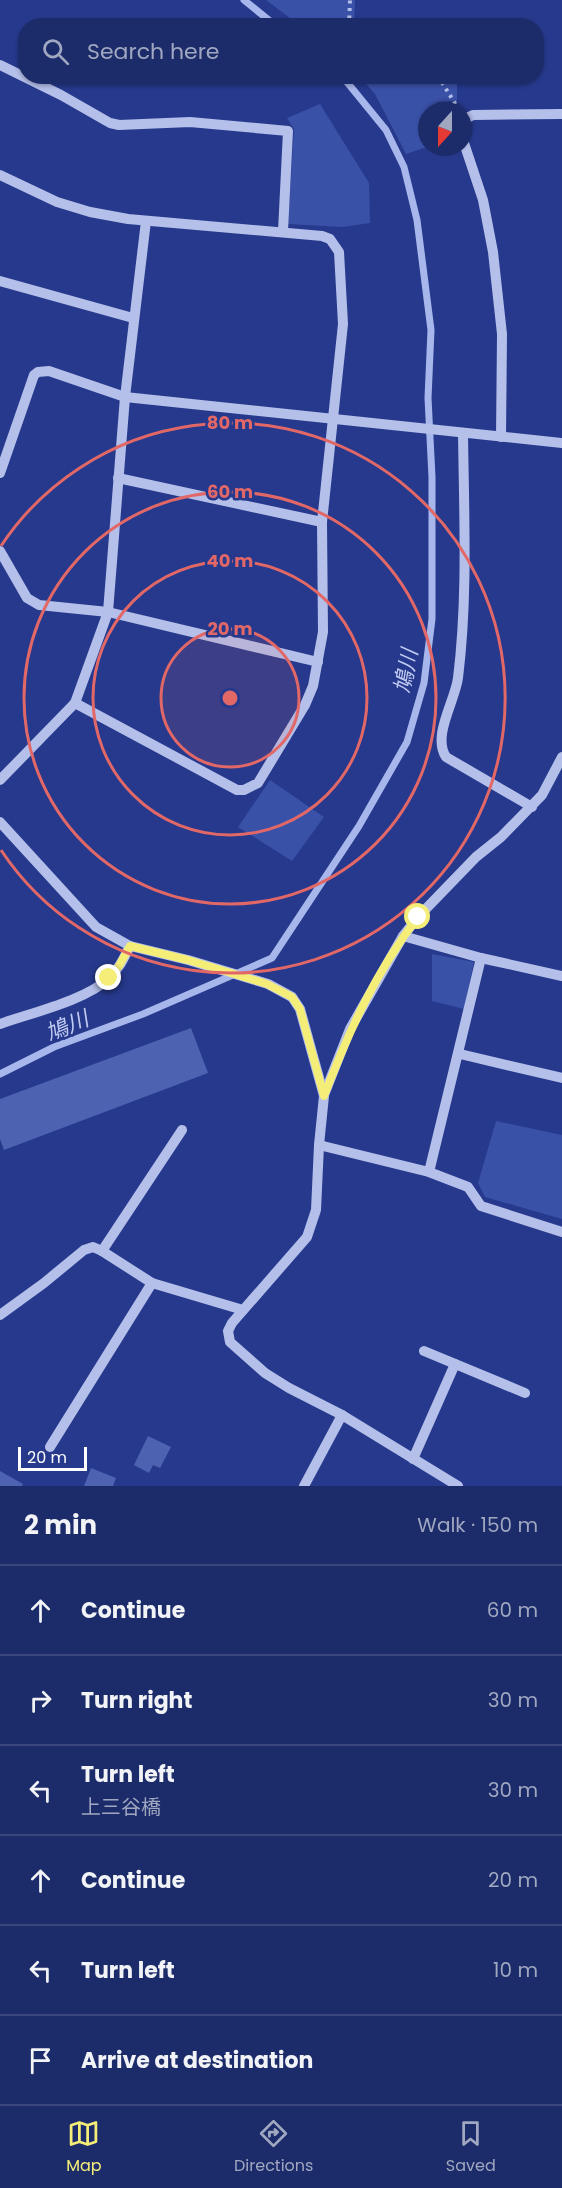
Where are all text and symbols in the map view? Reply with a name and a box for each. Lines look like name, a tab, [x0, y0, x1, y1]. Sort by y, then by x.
search box	[18, 18, 544, 84]
icon: search	[39, 35, 72, 68]
text: Search here	[87, 36, 220, 67]
north arrow	[418, 102, 472, 156]
text: 80 m	[207, 410, 253, 435]
text: 60 m	[207, 479, 253, 504]
text: 40 m	[207, 548, 253, 573]
text: 20 m	[208, 616, 252, 641]
water label: 鳩川	[387, 645, 425, 695]
centre of rings	[220, 688, 240, 708]
route start	[404, 903, 430, 929]
route end	[95, 964, 121, 990]
water label: 鳩川	[41, 1002, 95, 1049]
scale bar	[18, 1444, 87, 1472]
text: 20 m	[27, 1446, 67, 1469]
text: 2 min	[24, 1507, 97, 1543]
text: Walk · 150 m	[417, 1511, 538, 1539]
icon: ahead	[24, 1594, 57, 1627]
text: Continue	[81, 1595, 185, 1626]
text: 60 m	[487, 1596, 538, 1624]
icon: right	[24, 1684, 57, 1717]
text: Turn right	[81, 1685, 192, 1716]
text: 30 m	[488, 1686, 538, 1714]
text: Turn left	[81, 1759, 175, 1790]
icon: left	[24, 1774, 57, 1807]
text: 30 m	[488, 1776, 538, 1804]
text: 上三谷橋	[81, 1793, 161, 1821]
icon: ahead	[24, 1864, 57, 1897]
text: Continue	[81, 1865, 185, 1896]
text: 20 m	[488, 1866, 538, 1894]
icon: left	[24, 1954, 57, 1987]
text: Turn left	[81, 1955, 175, 1986]
text: 10 m	[493, 1956, 538, 1984]
icon: arrive	[24, 2044, 57, 2077]
text: Arrive at destination	[81, 2045, 313, 2076]
tab: Map	[66, 2117, 102, 2178]
tab: Directions	[234, 2117, 313, 2178]
tab: Saved	[446, 2117, 496, 2178]

